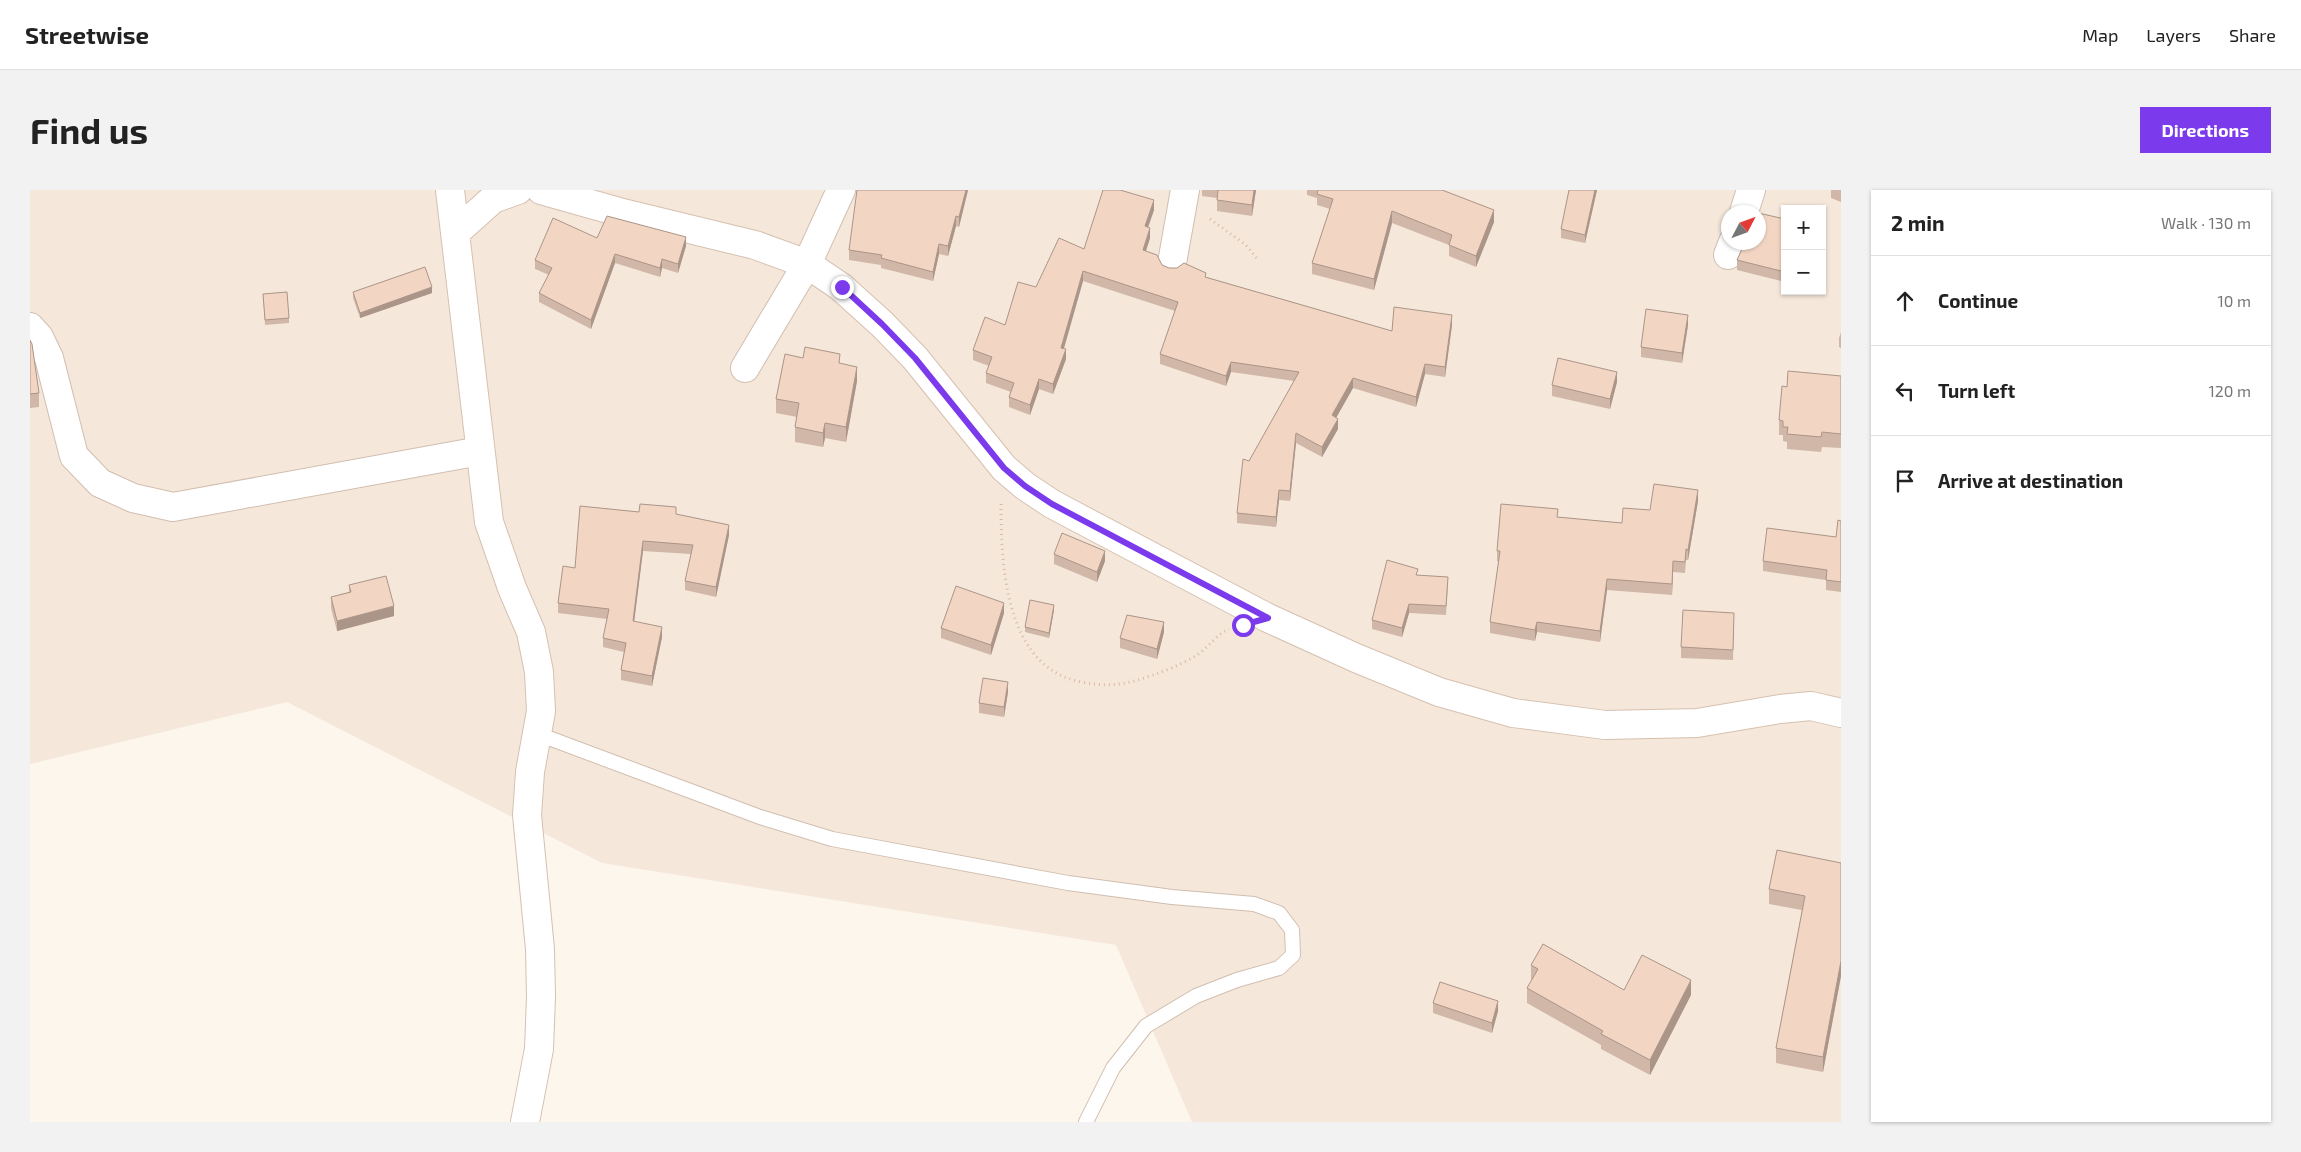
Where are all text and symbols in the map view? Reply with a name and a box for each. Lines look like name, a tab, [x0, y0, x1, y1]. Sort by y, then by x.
text: Streetwise	[25, 20, 149, 49]
text: Map	[2082, 24, 2118, 46]
text: Layers	[2146, 24, 2201, 46]
text: Share	[2229, 24, 2276, 46]
button: Directions	[2140, 107, 2271, 153]
text: Find us	[30, 109, 148, 151]
north arrow	[1721, 205, 1766, 250]
map controls	[1781, 205, 1826, 295]
button: +	[1781, 205, 1826, 250]
text: 2 min	[1891, 210, 1945, 235]
text: Walk · 130 m	[2161, 213, 2251, 232]
button: −	[1781, 250, 1826, 295]
route end	[831, 276, 854, 299]
icon: ahead	[1891, 287, 1919, 315]
text: Continue	[1938, 289, 2018, 312]
text: 10 m	[2217, 291, 2251, 310]
icon: left	[1891, 377, 1919, 405]
text: Turn left	[1938, 379, 2015, 402]
text: 120 m	[2208, 381, 2251, 400]
icon: arrive	[1891, 467, 1919, 495]
text: Arrive at destination	[1938, 469, 2123, 492]
route start	[1232, 614, 1255, 637]

